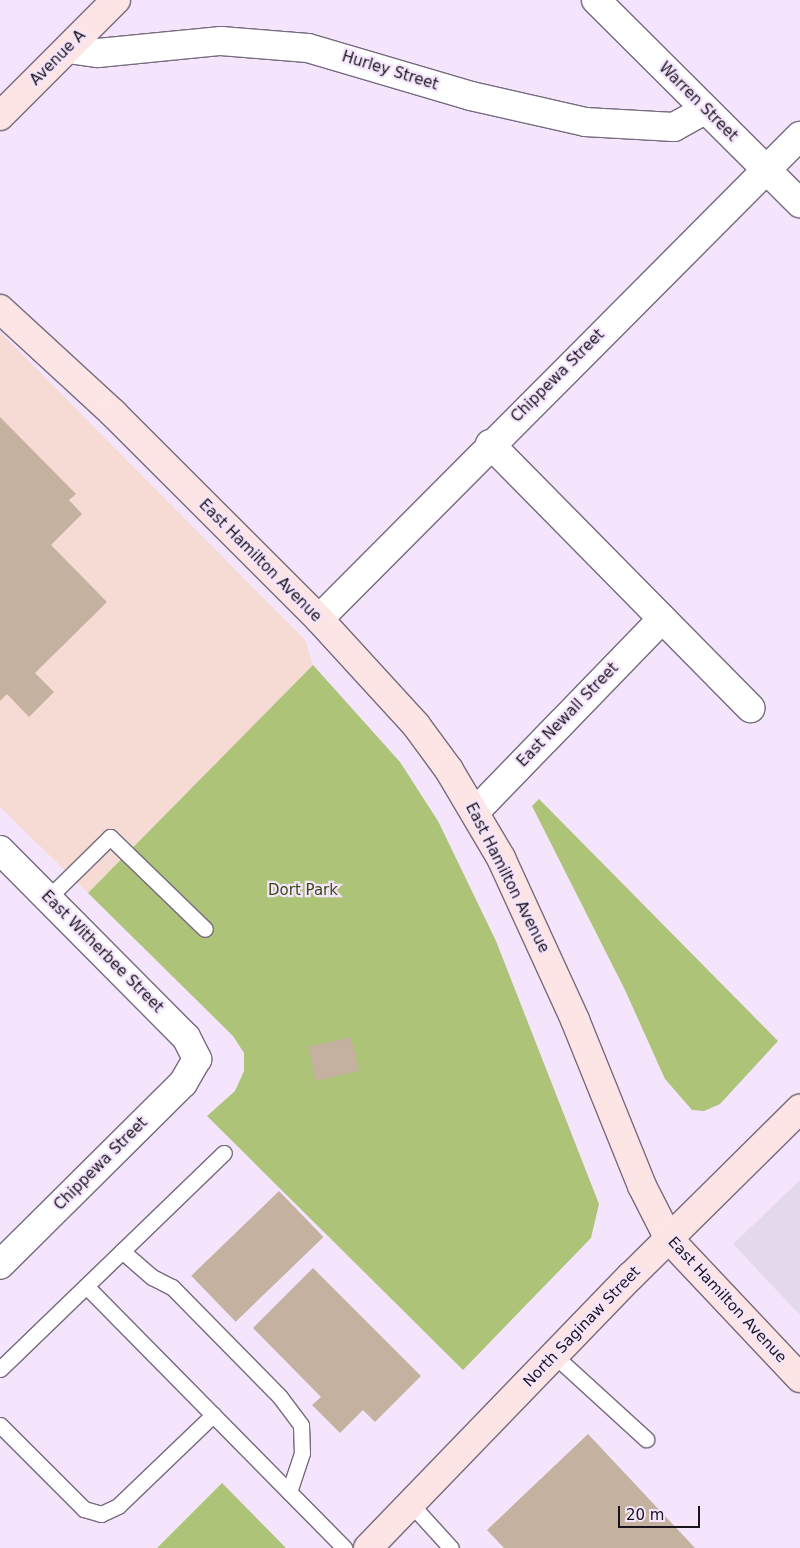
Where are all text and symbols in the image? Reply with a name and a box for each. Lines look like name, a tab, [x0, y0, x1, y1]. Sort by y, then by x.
street label: Avenue A	[27, 27, 89, 89]
street label: Hurley Street	[340, 48, 440, 94]
street label: Warren Street	[655, 59, 741, 145]
street label: Chippewa Street	[508, 326, 608, 426]
street label: East Hamilton Avenue	[195, 496, 325, 626]
street label: East Newall Street	[514, 659, 622, 771]
street label: East Hamilton Avenue	[461, 800, 553, 956]
park label: Dort Park	[268, 882, 338, 900]
street label: East Witherbee Street	[37, 887, 167, 1017]
street label: Chippewa Street	[51, 1114, 151, 1214]
street label: East Hamilton Avenue	[664, 1233, 790, 1367]
street label: North Saginaw Street	[520, 1263, 644, 1391]
scale bar	[620, 1496, 702, 1528]
text: 20 m	[626, 1506, 664, 1524]

